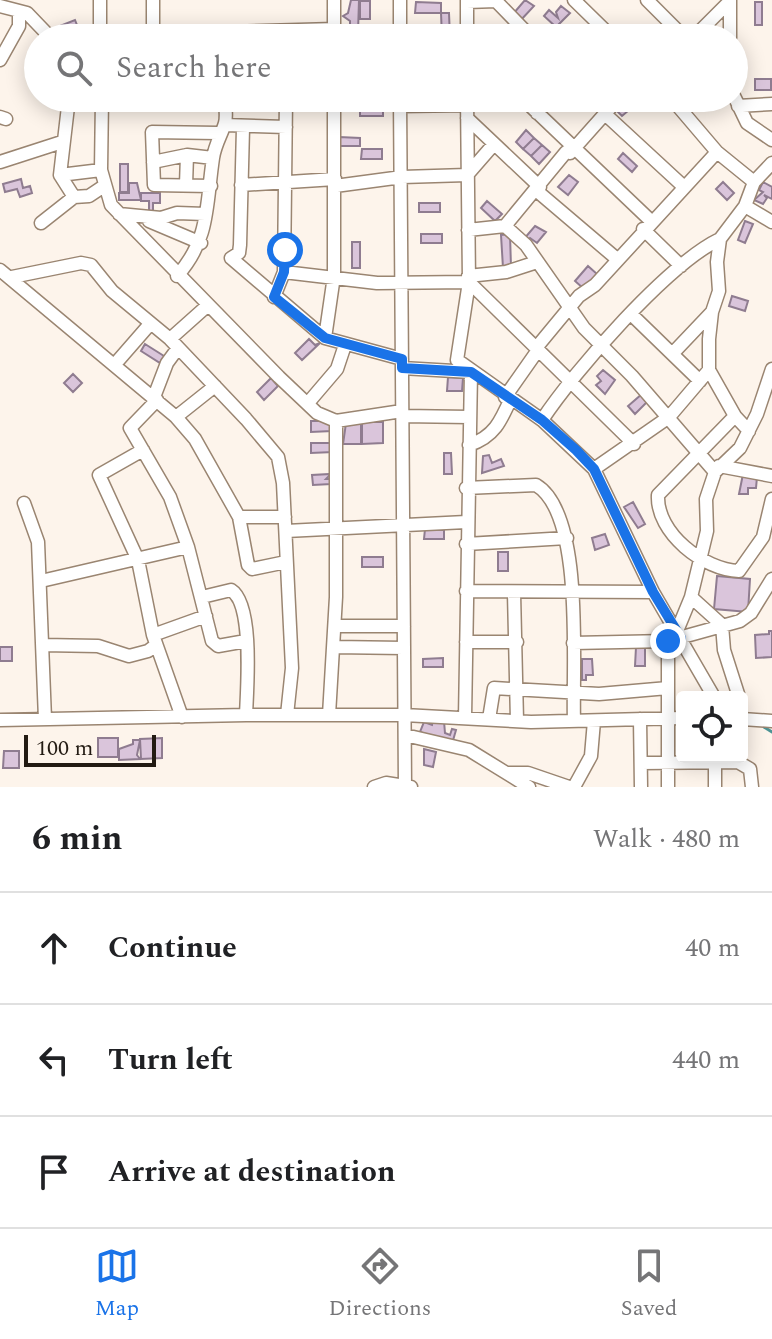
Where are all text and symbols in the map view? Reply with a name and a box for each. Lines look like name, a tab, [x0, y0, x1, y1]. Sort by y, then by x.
search box	[24, 24, 748, 112]
text: Search here	[116, 45, 272, 91]
icon: search	[52, 46, 96, 90]
route start	[267, 232, 303, 268]
route end	[650, 623, 686, 659]
map controls	[676, 691, 748, 763]
button: locate	[676, 691, 748, 763]
scale bar	[24, 731, 156, 767]
text: 100 m	[36, 732, 93, 765]
text: 6 min	[32, 813, 122, 865]
text: Walk · 480 m	[593, 819, 740, 859]
text: Continue	[108, 925, 237, 971]
icon: ahead	[32, 926, 76, 970]
text: 40 m	[685, 928, 740, 968]
text: Turn left	[108, 1037, 233, 1083]
icon: left	[32, 1038, 76, 1082]
text: 440 m	[672, 1040, 740, 1080]
text: Arrive at destination	[108, 1149, 395, 1195]
icon: arrive	[32, 1150, 76, 1194]
tab: Map	[95, 1244, 139, 1325]
tab: Directions	[329, 1244, 431, 1325]
tab: Saved	[621, 1244, 677, 1325]

